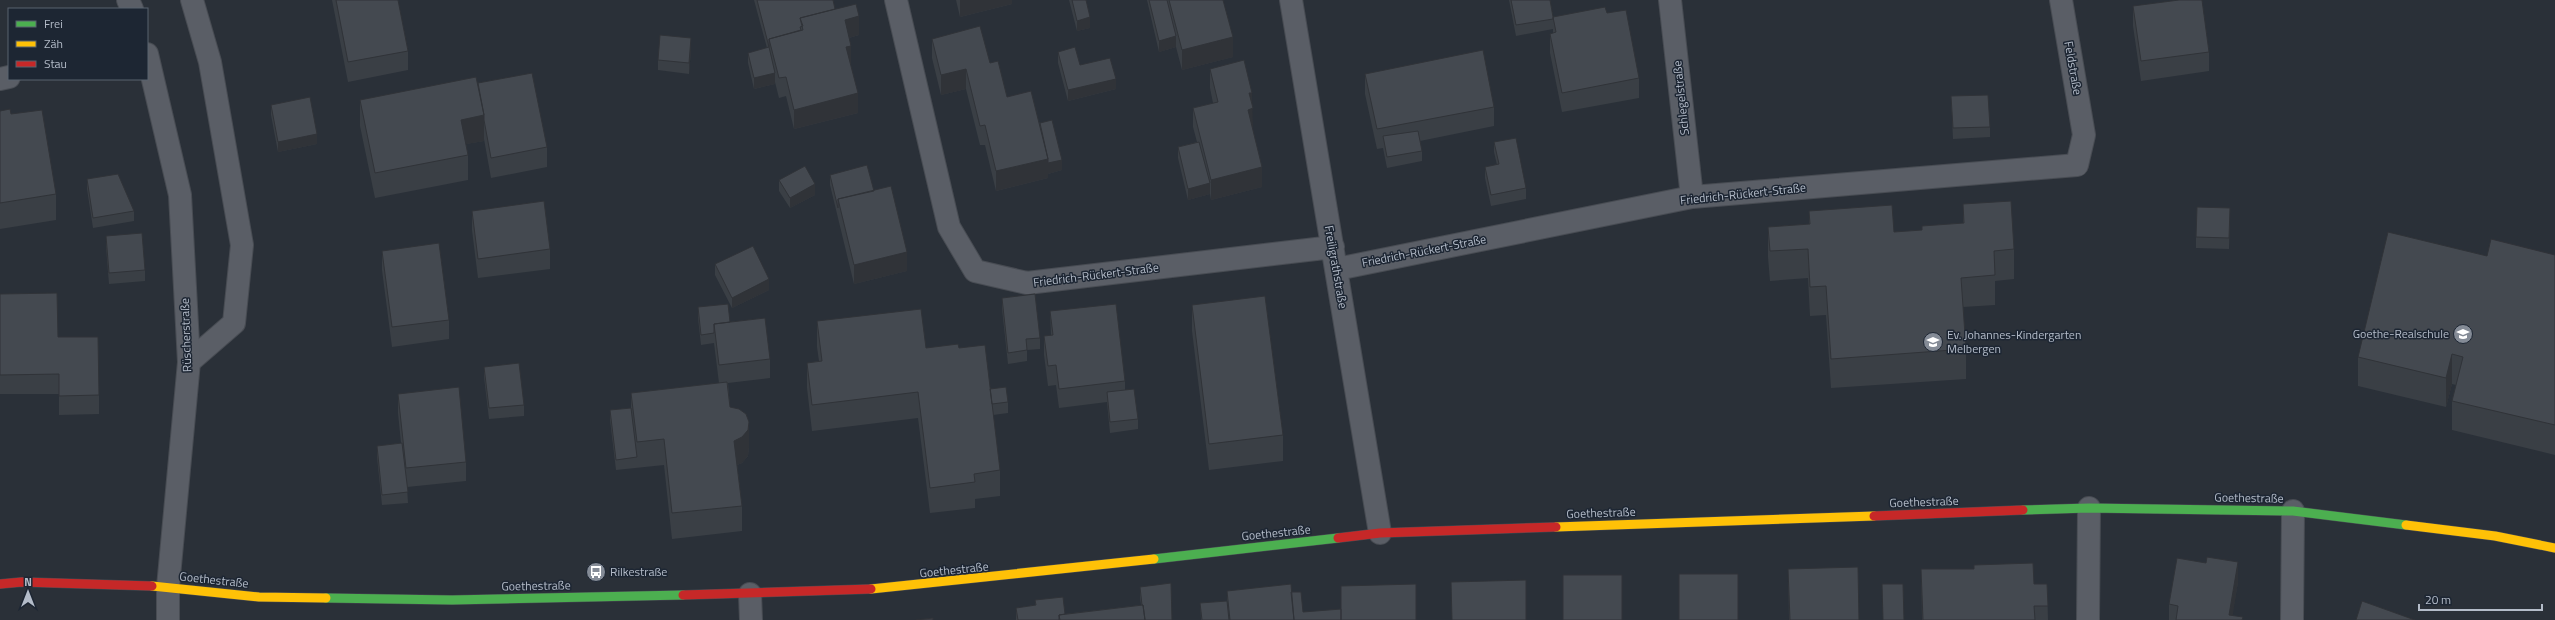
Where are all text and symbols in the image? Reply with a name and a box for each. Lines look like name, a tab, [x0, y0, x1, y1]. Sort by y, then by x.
legend	[8, 8, 148, 80]
text: Frei	[44, 14, 63, 33]
text: Zäh	[44, 34, 63, 53]
street label: Feldstraße	[2059, 40, 2088, 96]
text: Stau	[44, 54, 67, 73]
street label: Schlegelstraße	[1667, 60, 1694, 136]
street label: Friedrich-Rückert-Straße	[1679, 177, 1807, 210]
street label: Freiligrathstraße	[1320, 224, 1353, 310]
street label: Friedrich-Rückert-Straße	[1360, 229, 1488, 272]
street label: Friedrich-Rückert-Straße	[1032, 257, 1160, 292]
street label: Rüscherstraße	[175, 298, 196, 372]
school or university icon: Goethe-Realschule	[2452, 323, 2474, 345]
place label: Goethe-Realschule	[2353, 324, 2449, 343]
place label: Ev. Johannes-Kindergarten Melbergen	[1947, 325, 2081, 358]
school or university icon: Ev. Johannes-Kindergarten Melbergen	[1922, 331, 1944, 353]
street label: Goethestraße	[2214, 487, 2284, 508]
street label: Goethestraße	[1889, 491, 1959, 512]
street label: Goethestraße	[1566, 502, 1636, 523]
street label: Goethestraße	[1240, 519, 1311, 546]
street label: Goethestraße	[918, 556, 989, 583]
bus stop icon: Rilkestraße	[585, 561, 607, 583]
place label: Rilkestraße	[610, 562, 667, 581]
street label: Goethestraße	[179, 566, 250, 593]
north arrow	[8, 572, 48, 612]
text: N	[24, 574, 32, 590]
street label: Goethestraße	[501, 575, 571, 596]
scale bar	[2419, 586, 2542, 612]
text: 20 m	[2425, 590, 2451, 609]

